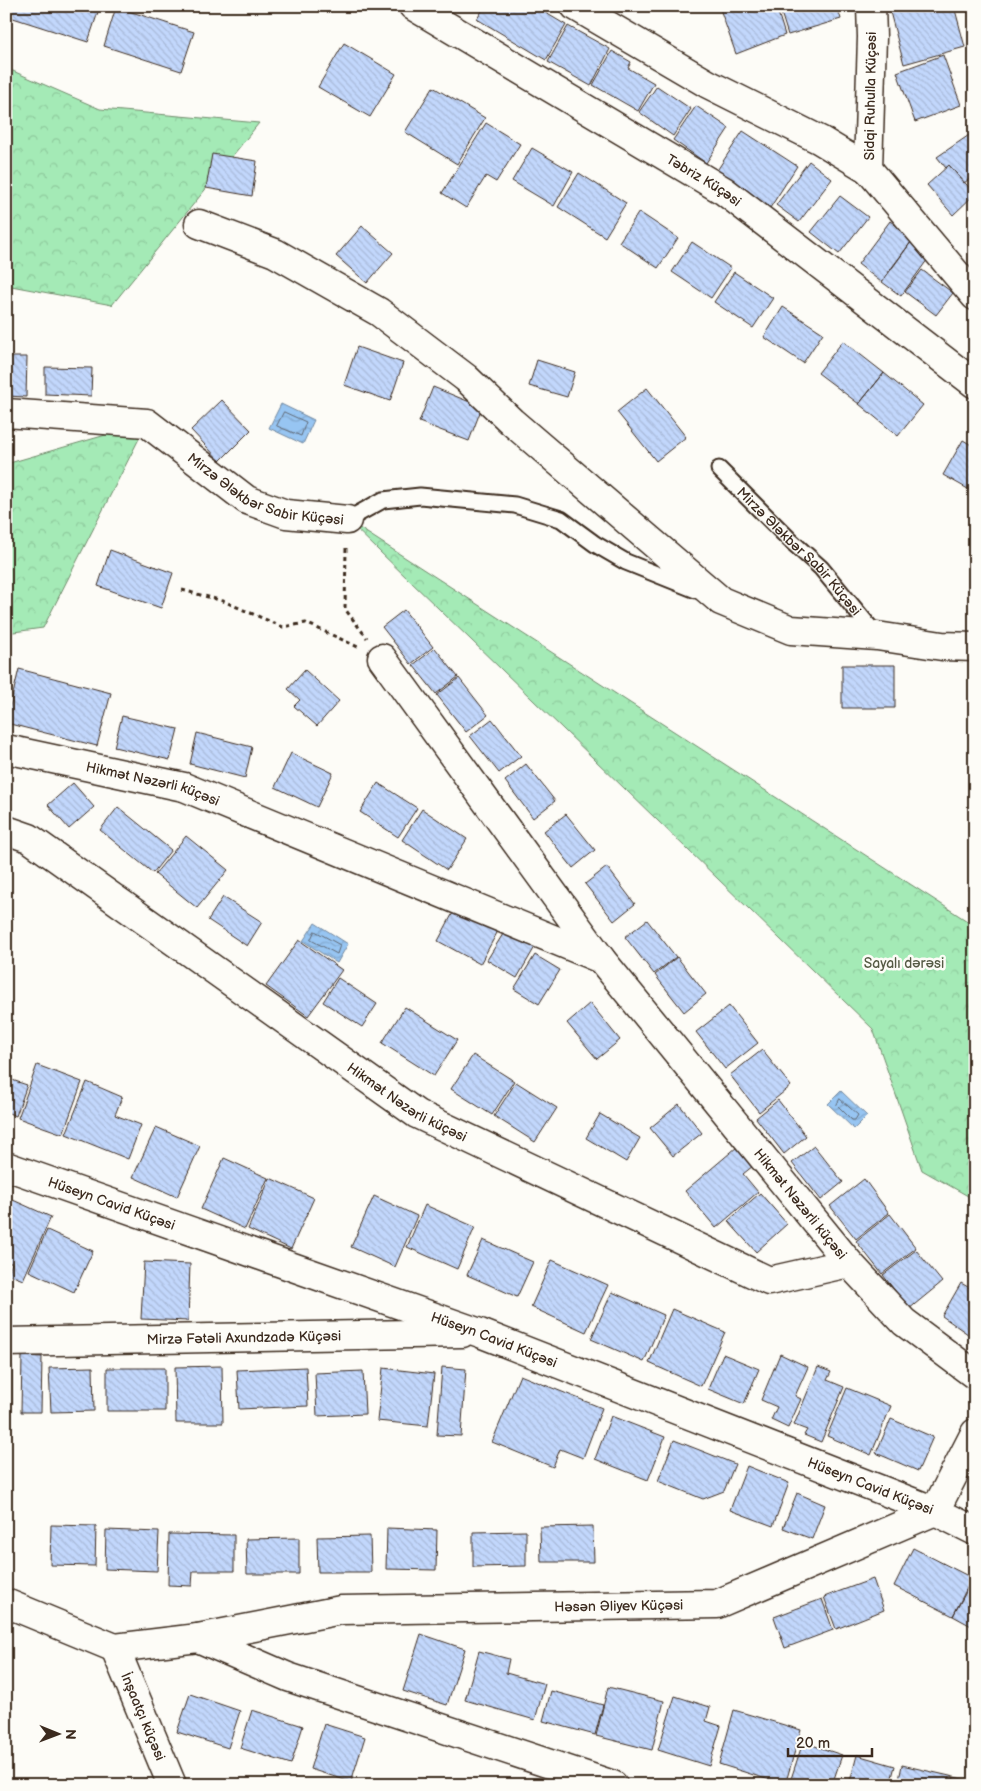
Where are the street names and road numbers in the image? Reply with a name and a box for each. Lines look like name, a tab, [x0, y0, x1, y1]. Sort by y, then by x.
street label: Sidqi Ruhulla Küçəsi	[861, 32, 880, 160]
street label: Təbriz Küçəsi	[663, 151, 744, 210]
street label: Mirzə Ələkbər Sabir Küçəsi	[184, 449, 345, 529]
street label: Mirzə Ələkbər Sabir Küçəsi	[733, 484, 865, 619]
street label: Hikmət Nəzərli küçəsi	[84, 758, 222, 810]
street label: Hikmət Nəzərli küçəsi	[344, 1059, 470, 1145]
street label: Hikmət Nəzərli küçəsi	[750, 1145, 850, 1263]
street label: Hüseyn Cavid Küçəsi	[46, 1173, 177, 1234]
street label: Hüseyn Cavid Küçəsi	[429, 1308, 560, 1371]
street label: Mirzə Fətəli Axundzadə Küçəsi	[147, 1327, 341, 1348]
street label: Hüseyn Cavid Küçəsi	[805, 1454, 936, 1519]
street label: Həsən Əliyev Küçəsi	[554, 1597, 683, 1616]
street label: İnşaatçı küçəsi	[117, 1670, 169, 1763]

